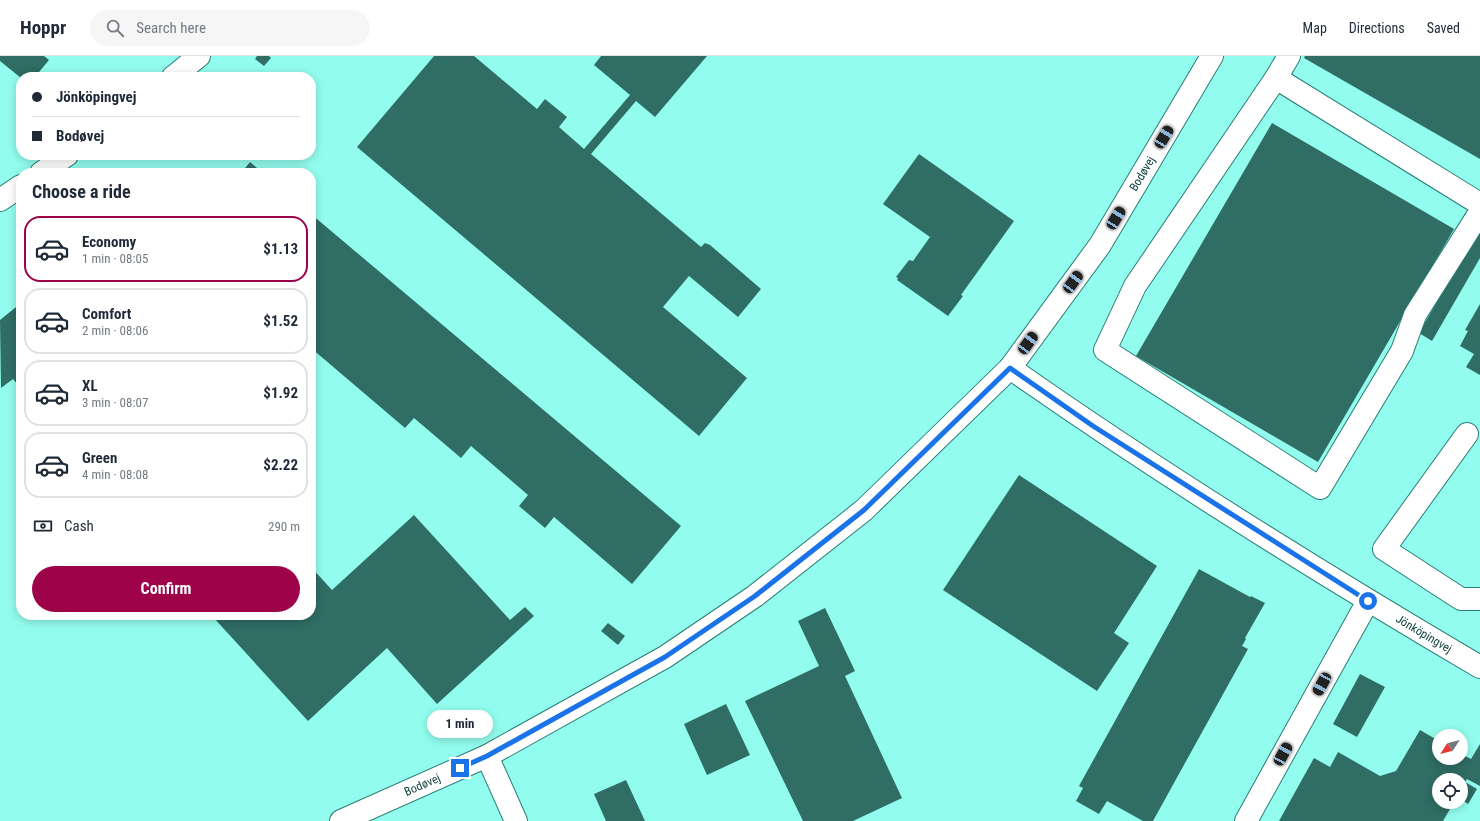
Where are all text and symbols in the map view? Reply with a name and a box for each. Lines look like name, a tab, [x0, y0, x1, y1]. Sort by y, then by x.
search box	[90, 10, 370, 46]
text: Hoppr	[20, 16, 66, 39]
icon: search	[104, 17, 126, 39]
text: Search here	[136, 19, 206, 37]
text: Map	[1303, 20, 1327, 36]
text: Directions	[1349, 20, 1405, 36]
text: Saved	[1427, 20, 1460, 36]
text: Jönköpingvej	[56, 88, 136, 106]
car	[1153, 124, 1175, 150]
text: Bodøvej	[56, 127, 104, 145]
street label: Bodøvej	[1127, 154, 1158, 194]
text: Choose a ride	[32, 181, 131, 202]
car	[1105, 205, 1127, 231]
icon: car	[34, 231, 70, 267]
text: Economy	[82, 233, 136, 251]
text: $1.13	[263, 240, 298, 258]
text: 1 min · 08:05	[82, 251, 148, 266]
car	[1061, 269, 1085, 295]
icon: car	[34, 303, 70, 339]
text: Comfort	[82, 305, 131, 323]
text: $1.52	[263, 312, 298, 330]
text: 2 min · 08:06	[82, 323, 148, 338]
car	[1016, 330, 1040, 356]
icon: car	[34, 375, 70, 411]
text: XL	[82, 377, 98, 395]
text: $1.92	[263, 384, 298, 402]
text: 3 min · 08:07	[82, 395, 148, 410]
icon: car	[34, 447, 70, 483]
text: Green	[82, 449, 117, 467]
text: $2.22	[263, 456, 298, 474]
text: 4 min · 08:08	[82, 467, 148, 482]
icon: cash	[32, 515, 54, 537]
text: Cash	[64, 517, 94, 535]
text: 290 m	[268, 519, 300, 534]
button: Confirm	[32, 566, 300, 612]
route start	[1359, 592, 1377, 610]
street label: Jönköpingvej	[1393, 612, 1455, 656]
car	[1311, 671, 1333, 697]
callout: 1 min	[427, 710, 493, 738]
text: 1 min	[446, 716, 474, 731]
north arrow	[1432, 729, 1468, 765]
map controls	[1432, 729, 1468, 809]
car	[1272, 741, 1294, 767]
route end	[451, 759, 469, 777]
street label: Bodøvej	[402, 771, 442, 799]
button: locate	[1432, 773, 1468, 809]

